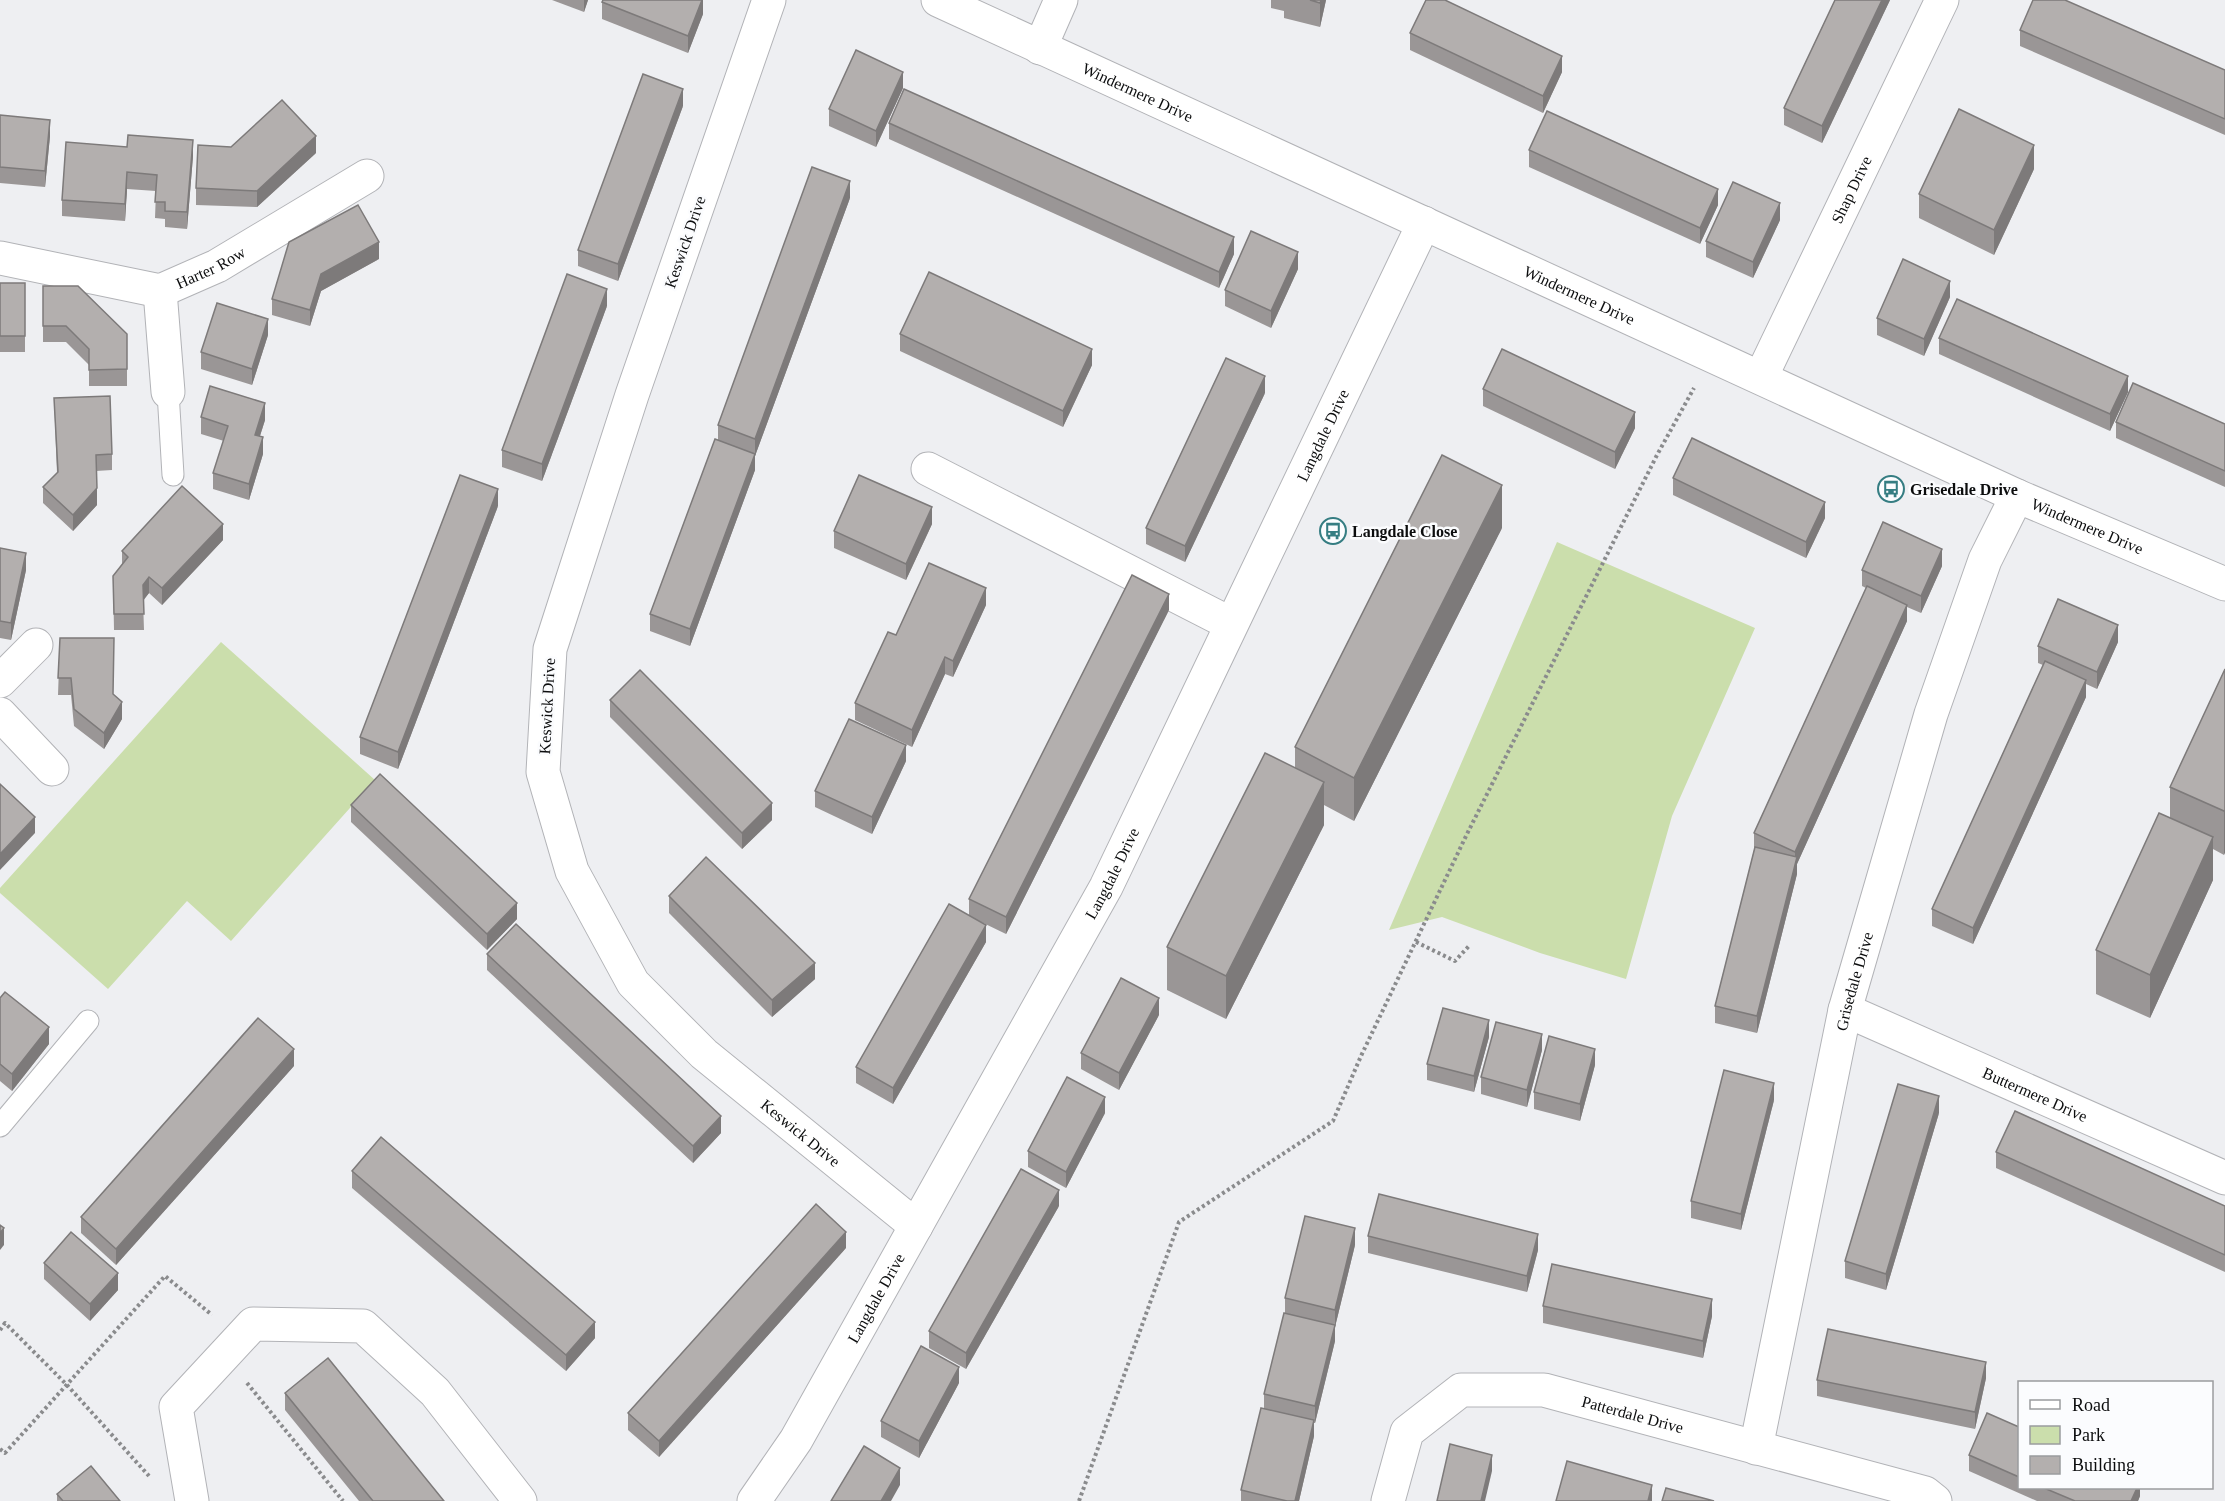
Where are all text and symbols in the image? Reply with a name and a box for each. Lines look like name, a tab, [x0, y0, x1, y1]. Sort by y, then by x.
street label: Windermere Drive	[1080, 59, 1196, 125]
street label: Shap Drive	[1828, 153, 1874, 226]
street label: Keswick Drive	[661, 194, 709, 290]
street label: Harter Row	[173, 243, 248, 292]
street label: Windermere Drive	[1521, 262, 1637, 328]
street label: Langdale Drive	[1293, 386, 1352, 484]
bus stop icon: Grisedale Drive	[1876, 474, 1906, 504]
place label: Grisedale Drive	[1910, 481, 2018, 498]
street label: Windermere Drive	[2029, 495, 2146, 557]
bus stop icon: Langdale Close	[1318, 516, 1348, 546]
place label: Langdale Close	[1352, 523, 1457, 541]
street label: Keswick Drive	[536, 657, 558, 755]
street label: Langdale Drive	[1081, 825, 1142, 922]
street label: Grisedale Drive	[1833, 930, 1876, 1032]
street label: Buttermere Drive	[1980, 1064, 2090, 1125]
street label: Keswick Drive	[758, 1096, 844, 1170]
street label: Langdale Drive	[844, 1250, 908, 1346]
legend	[2018, 1381, 2213, 1489]
street label: Patterdale Drive	[1580, 1392, 1685, 1436]
text: Road	[2072, 1395, 2110, 1415]
text: Park	[2072, 1425, 2105, 1445]
text: Building	[2072, 1455, 2135, 1475]

